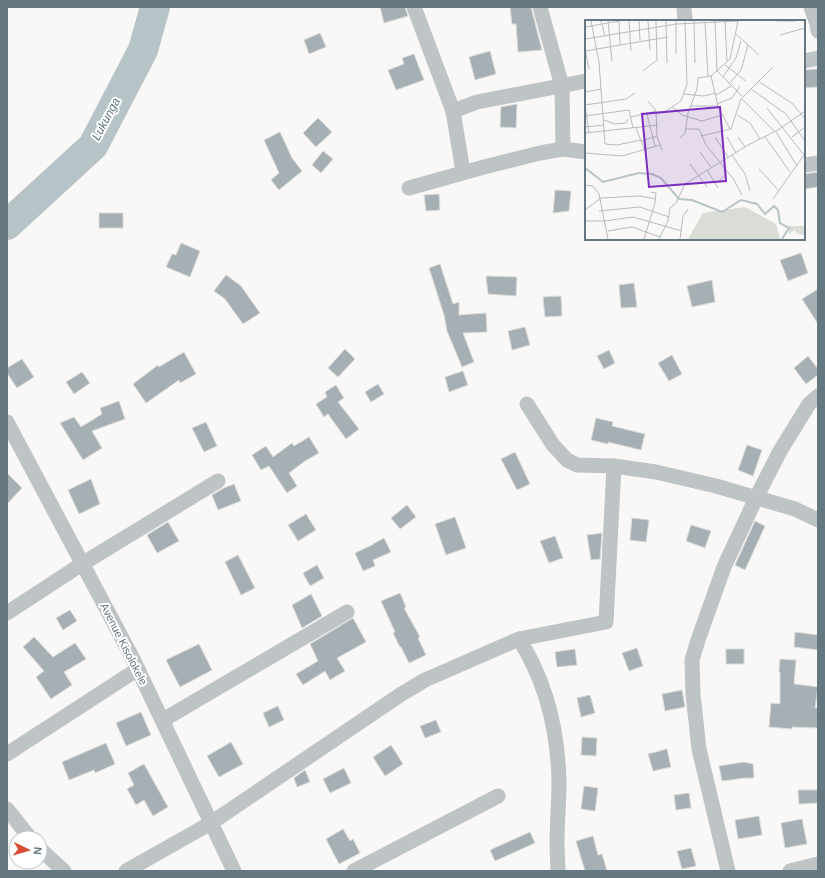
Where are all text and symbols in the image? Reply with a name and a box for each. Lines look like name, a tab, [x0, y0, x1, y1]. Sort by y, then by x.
inset map	[585, 20, 805, 240]
water label: Lukunga	[89, 95, 123, 143]
street label: Avenue Kisolokele	[98, 601, 150, 687]
north arrow	[8, 830, 48, 870]
text: N	[32, 846, 44, 855]

